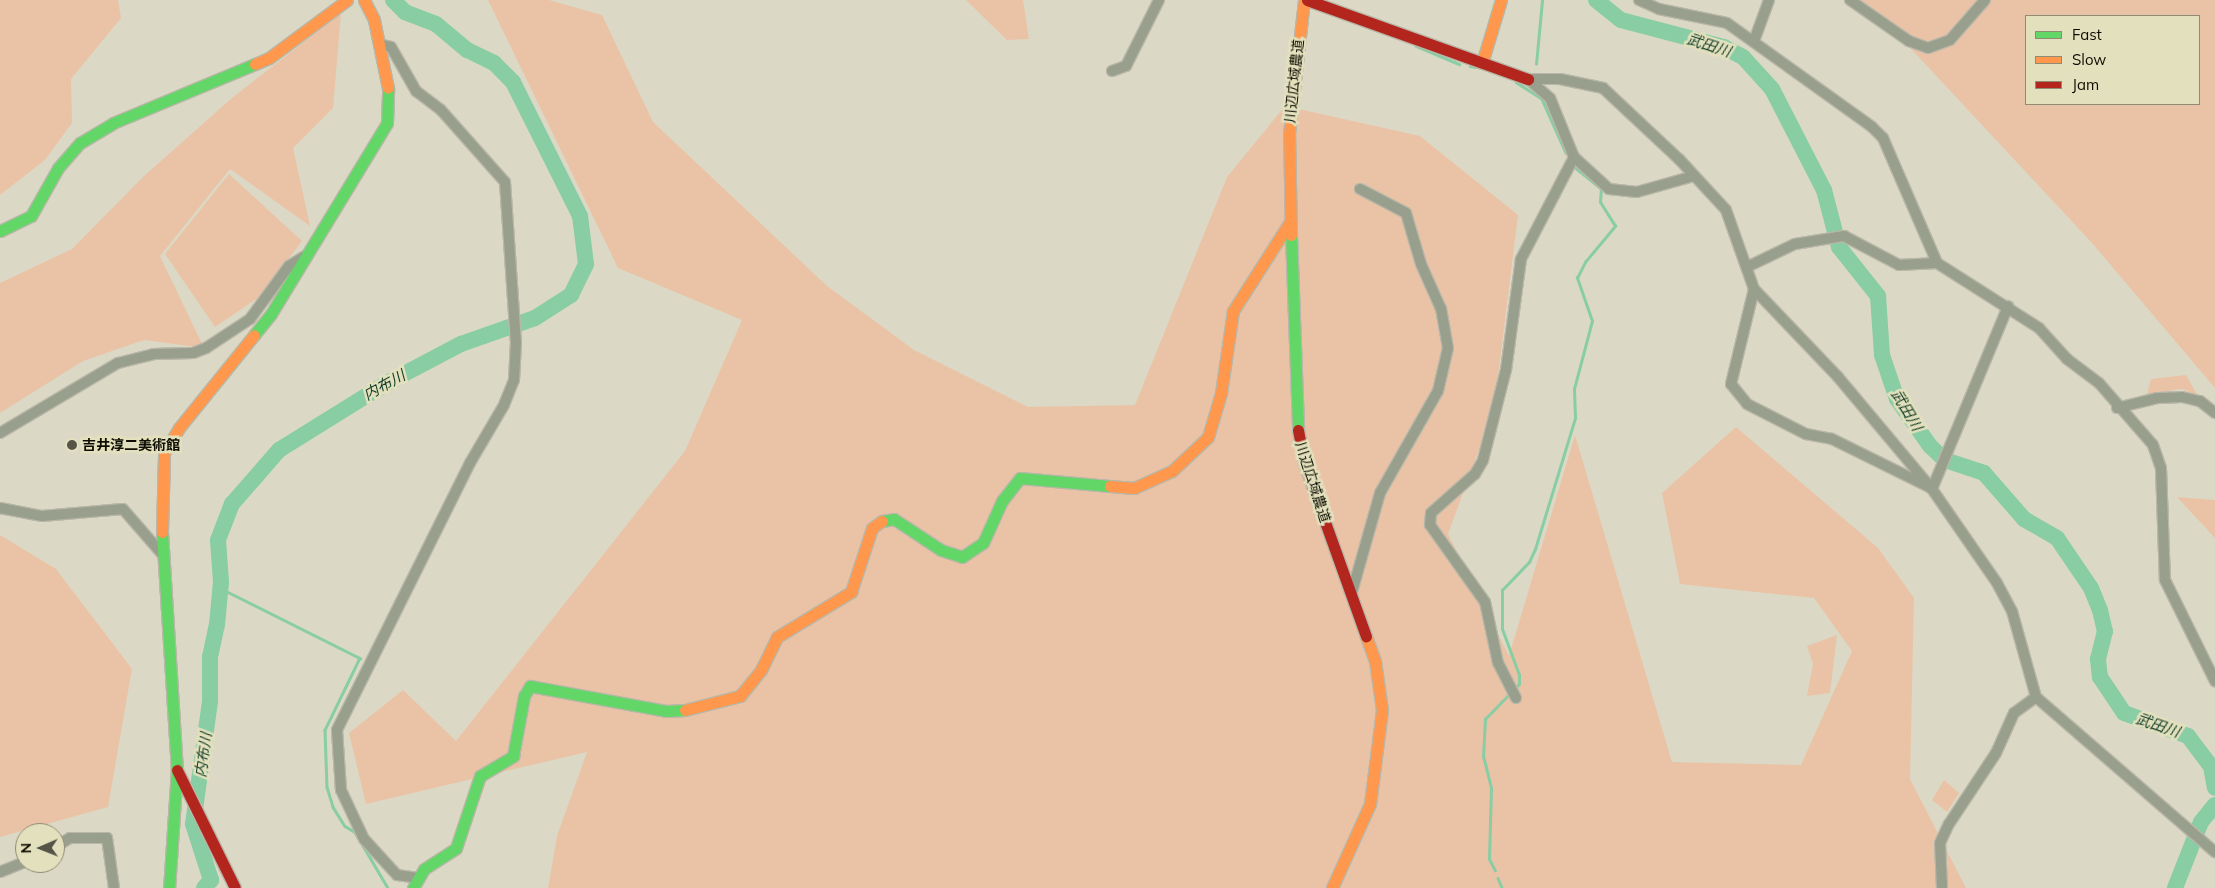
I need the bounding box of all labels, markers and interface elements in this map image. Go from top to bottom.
legend [2025,15,2200,105]
text: Fast [2072,25,2102,44]
water label: 武田川 [1685,29,1733,61]
street label: 川辺広域農道 [1281,38,1307,124]
text: Slow [2072,50,2106,69]
text: Jam [2072,75,2099,94]
water label: 内布川 [360,366,408,404]
water label: 武田川 [1888,386,1926,434]
place label: 吉井淳二美術館 [82,437,180,453]
marker: 吉井淳二美術館 [66,439,78,451]
street label: 川辺広域農道 [1292,439,1334,525]
water label: 武田川 [2134,709,2182,741]
water label: 内布川 [191,731,215,779]
north arrow [15,823,65,873]
text: N [17,843,35,854]

